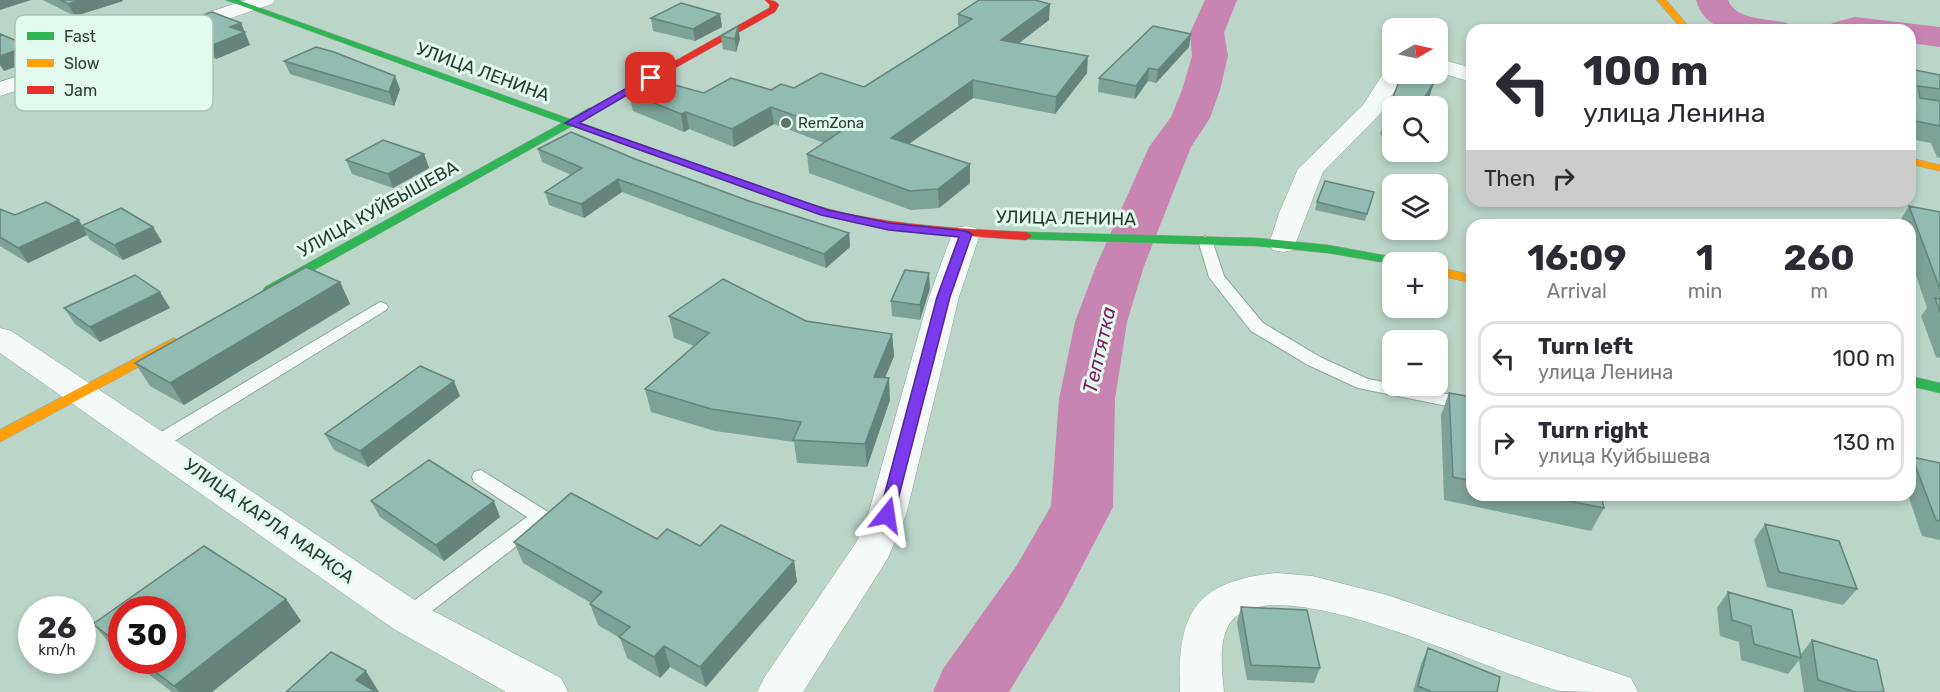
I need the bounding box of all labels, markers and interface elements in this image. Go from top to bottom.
legend [15,15,213,111]
north arrow [1382,18,1448,84]
map controls [1382,18,1448,396]
text: Fast [64,27,96,46]
street label: УЛИЦА ЛЕНИНА [413,38,553,106]
text: 100 m [1583,46,1708,96]
icon: left [1484,48,1562,126]
pin [625,52,676,103]
text: Slow [64,54,100,73]
icon: arrive [634,61,667,94]
text: Jam [64,81,97,100]
button: search [1382,96,1448,162]
text: улица Ленина [1583,97,1766,129]
place label: RemZona [798,114,864,132]
marker: RemZona [779,116,793,130]
street label: УЛИЦА КУЙБЫШЕВА [294,156,462,262]
icon: right [1547,162,1580,195]
text: Then [1484,165,1535,192]
button: layers [1382,174,1448,240]
street label: УЛИЦА ЛЕНИНА [996,206,1136,230]
text: 16:09 [1527,236,1627,279]
text: 1 [1696,236,1714,279]
text: 260 [1784,236,1855,279]
button: + [1382,252,1448,318]
text: Arrival [1547,279,1607,303]
text: min [1688,279,1722,303]
text: m [1810,279,1828,303]
water label: Тептятка [1077,304,1121,396]
button: − [1382,330,1448,396]
text: Turn left [1538,333,1633,360]
icon: left [1487,342,1520,375]
text: 100 m [1833,345,1895,372]
text: улица Ленина [1538,360,1673,384]
text: Turn right [1538,417,1648,444]
icon: right [1487,426,1520,459]
text: 130 m [1833,429,1895,456]
text: улица Куйбышева [1538,444,1710,468]
street label: УЛИЦА КАРЛА МАРКСА [180,454,358,588]
position arrow [855,483,919,547]
speed limit sign: 30 [108,596,186,674]
text: 26 [37,610,77,646]
text: km/h [38,641,76,659]

